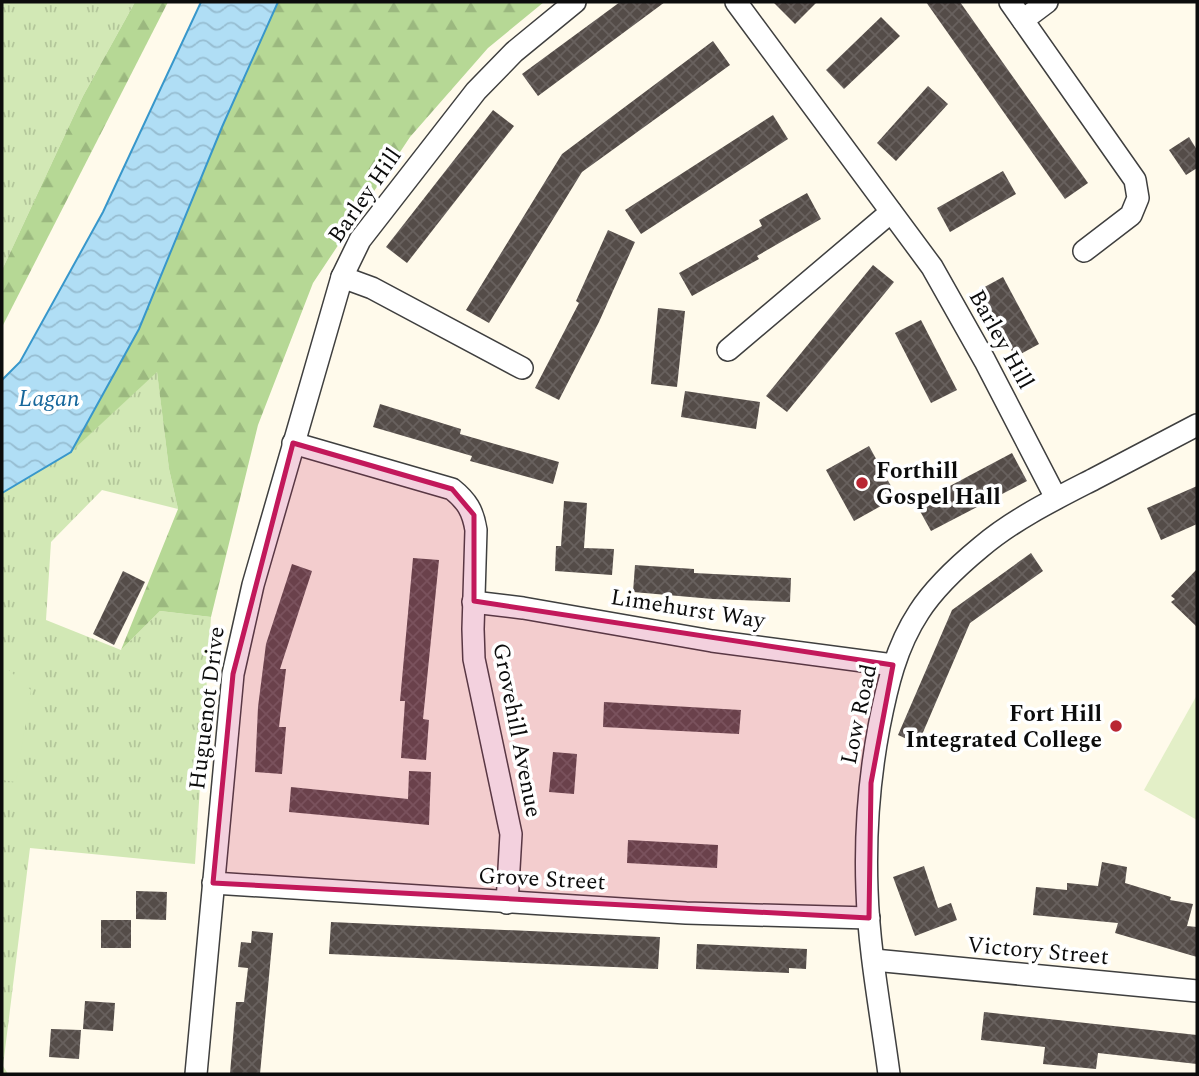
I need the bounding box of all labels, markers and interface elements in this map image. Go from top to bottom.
street label: Barley Hill [319,141,411,251]
street label: Barley Hill [959,283,1043,396]
water label: Lagan [18,381,80,417]
place label: Forthill Gospel Hall [876,454,1001,515]
marker: Forthill Gospel Hall [854,475,870,491]
street label: Limehurst Way [608,580,768,639]
street label: Huguenot Drive [180,625,235,792]
street label: Grovehill Avenue [482,640,551,821]
street label: Low Road [832,661,887,768]
place label: Fort Hill Integrated College [905,697,1102,758]
marker: Fort Hill Integrated College [1108,718,1124,734]
street label: Grove Street [477,859,607,900]
street label: Victory Street [966,928,1110,975]

